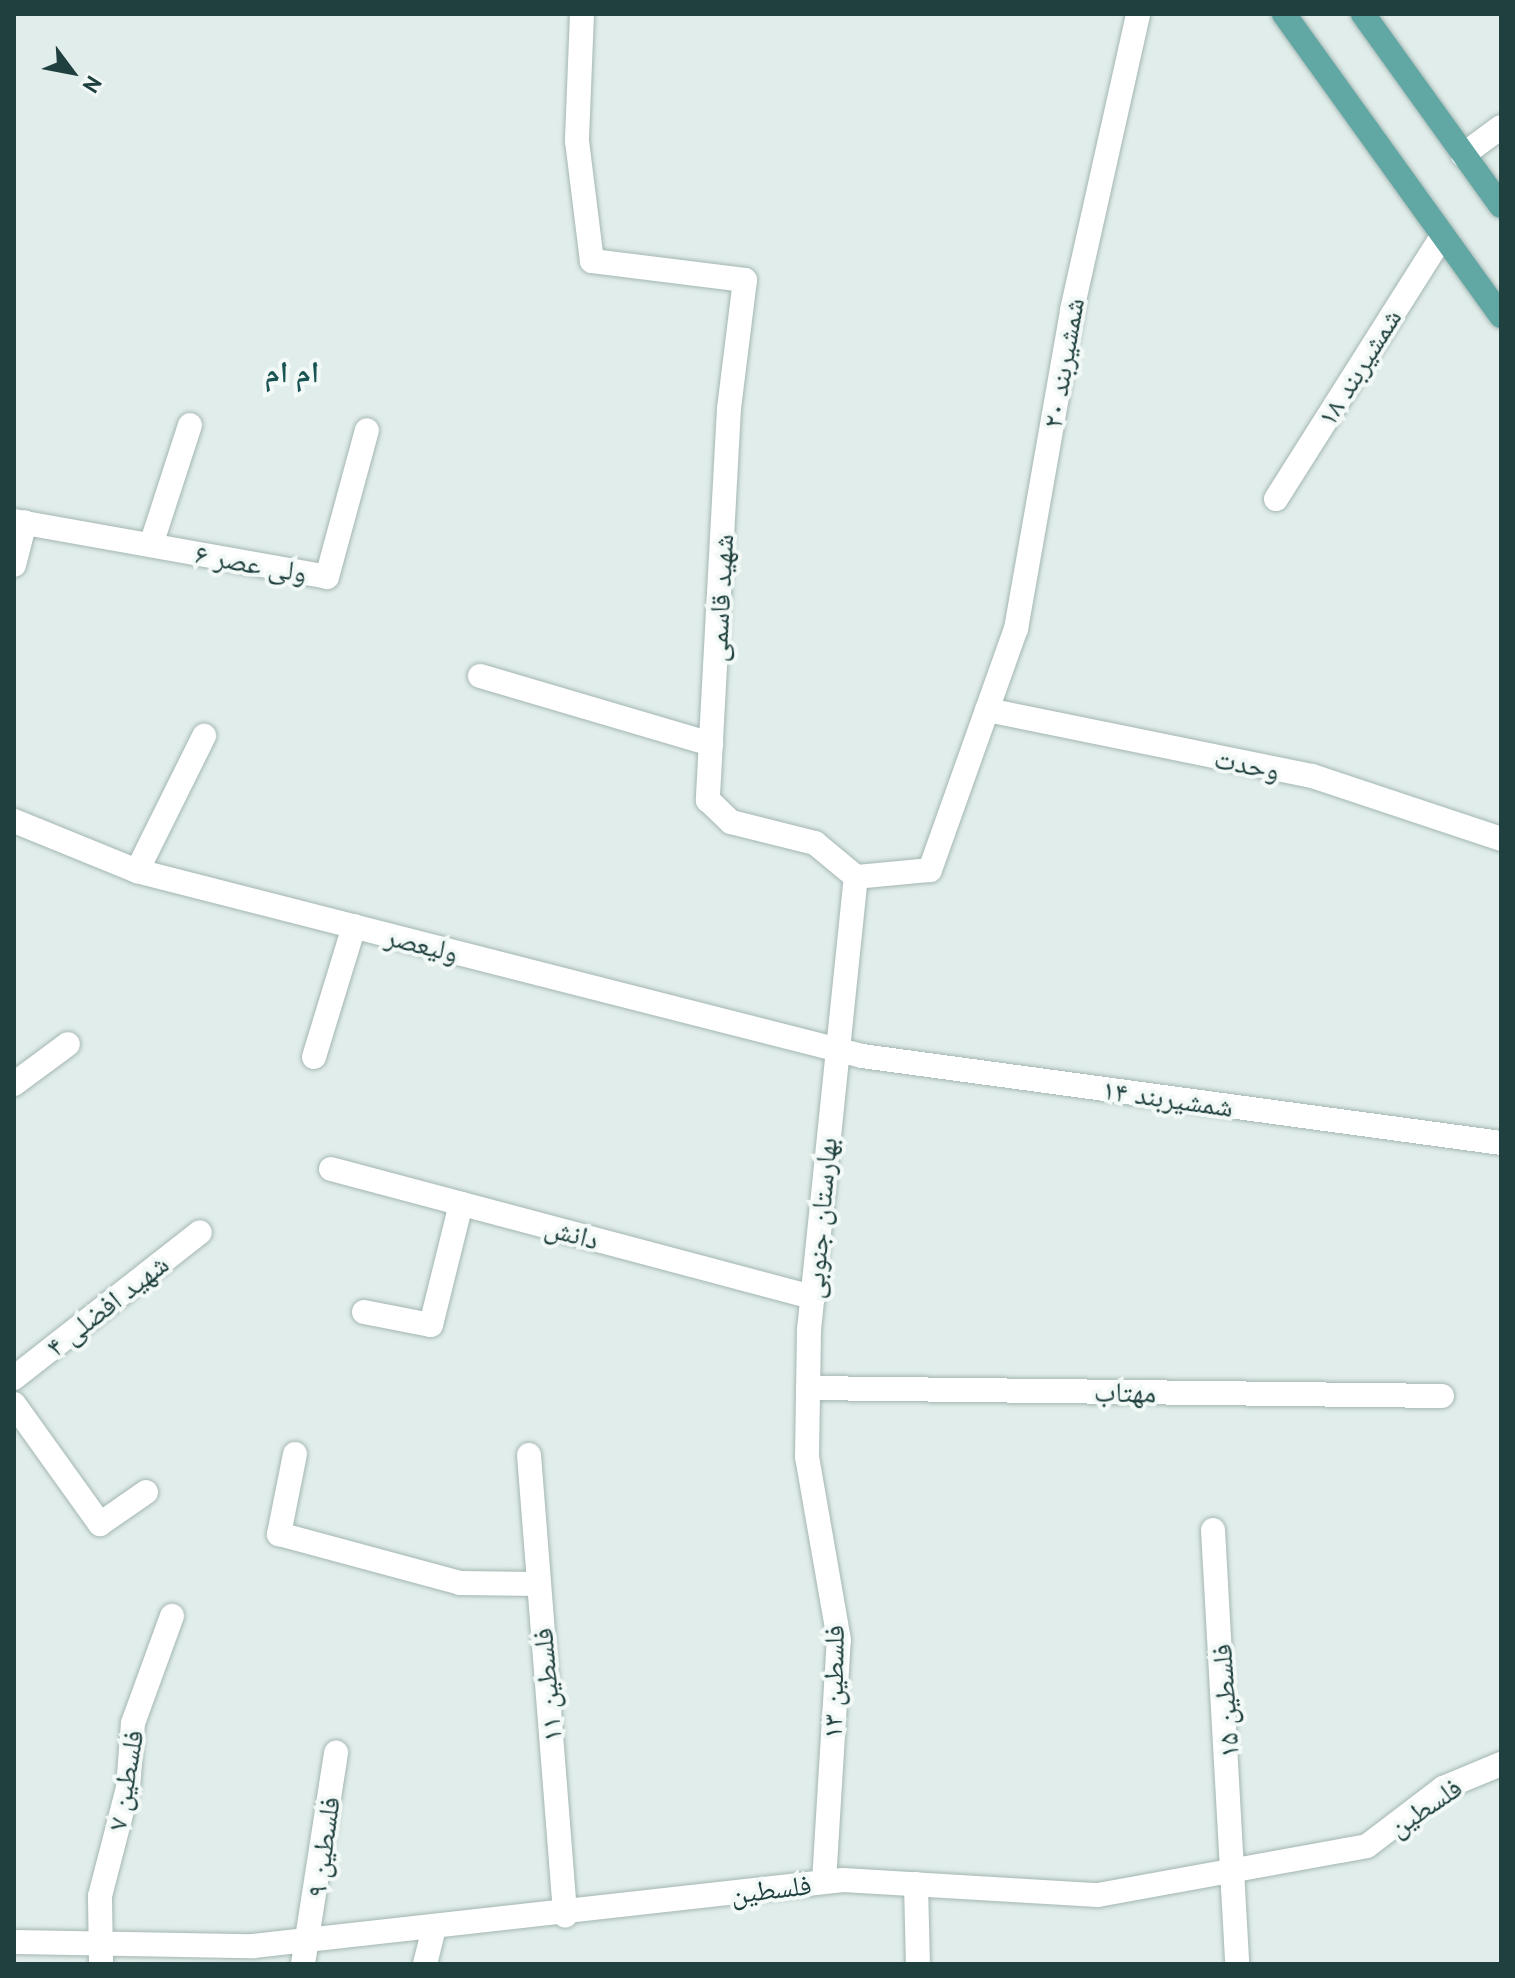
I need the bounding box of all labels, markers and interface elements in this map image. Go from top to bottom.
north arrow [32,32,112,112]
text: N [77,71,108,98]
street label: شمشیربند ۲۰ [1035,295,1091,431]
street label: شمشیربند ۱۸ [1310,302,1408,432]
district label: ام ام [265,353,319,389]
street label: شهید قاسمی [700,533,740,663]
street label: ولی عصر ۶ [192,537,310,589]
street label: وحدت [1211,741,1283,787]
street label: ولیعصر [382,919,462,969]
street label: شمشیربند ۱۴ [1100,1072,1236,1124]
street label: بهارستان جنوبی [796,1136,844,1300]
street label: دانش [541,1210,603,1256]
street label: شهید افضلی ۴ [39,1247,175,1363]
street label: مهتاب [1094,1375,1156,1409]
street label: فلسطین ۱۳ [815,1625,851,1739]
street label: فلسطین ۱۱ [525,1627,569,1743]
street label: فلسطین ۱۵ [1204,1643,1246,1759]
street label: فلسطین ۷ [100,1727,150,1833]
street label: فلسطین [1382,1770,1468,1844]
street label: فلسطین ۹ [299,1795,347,1899]
street label: فلسطین [729,1867,813,1911]

